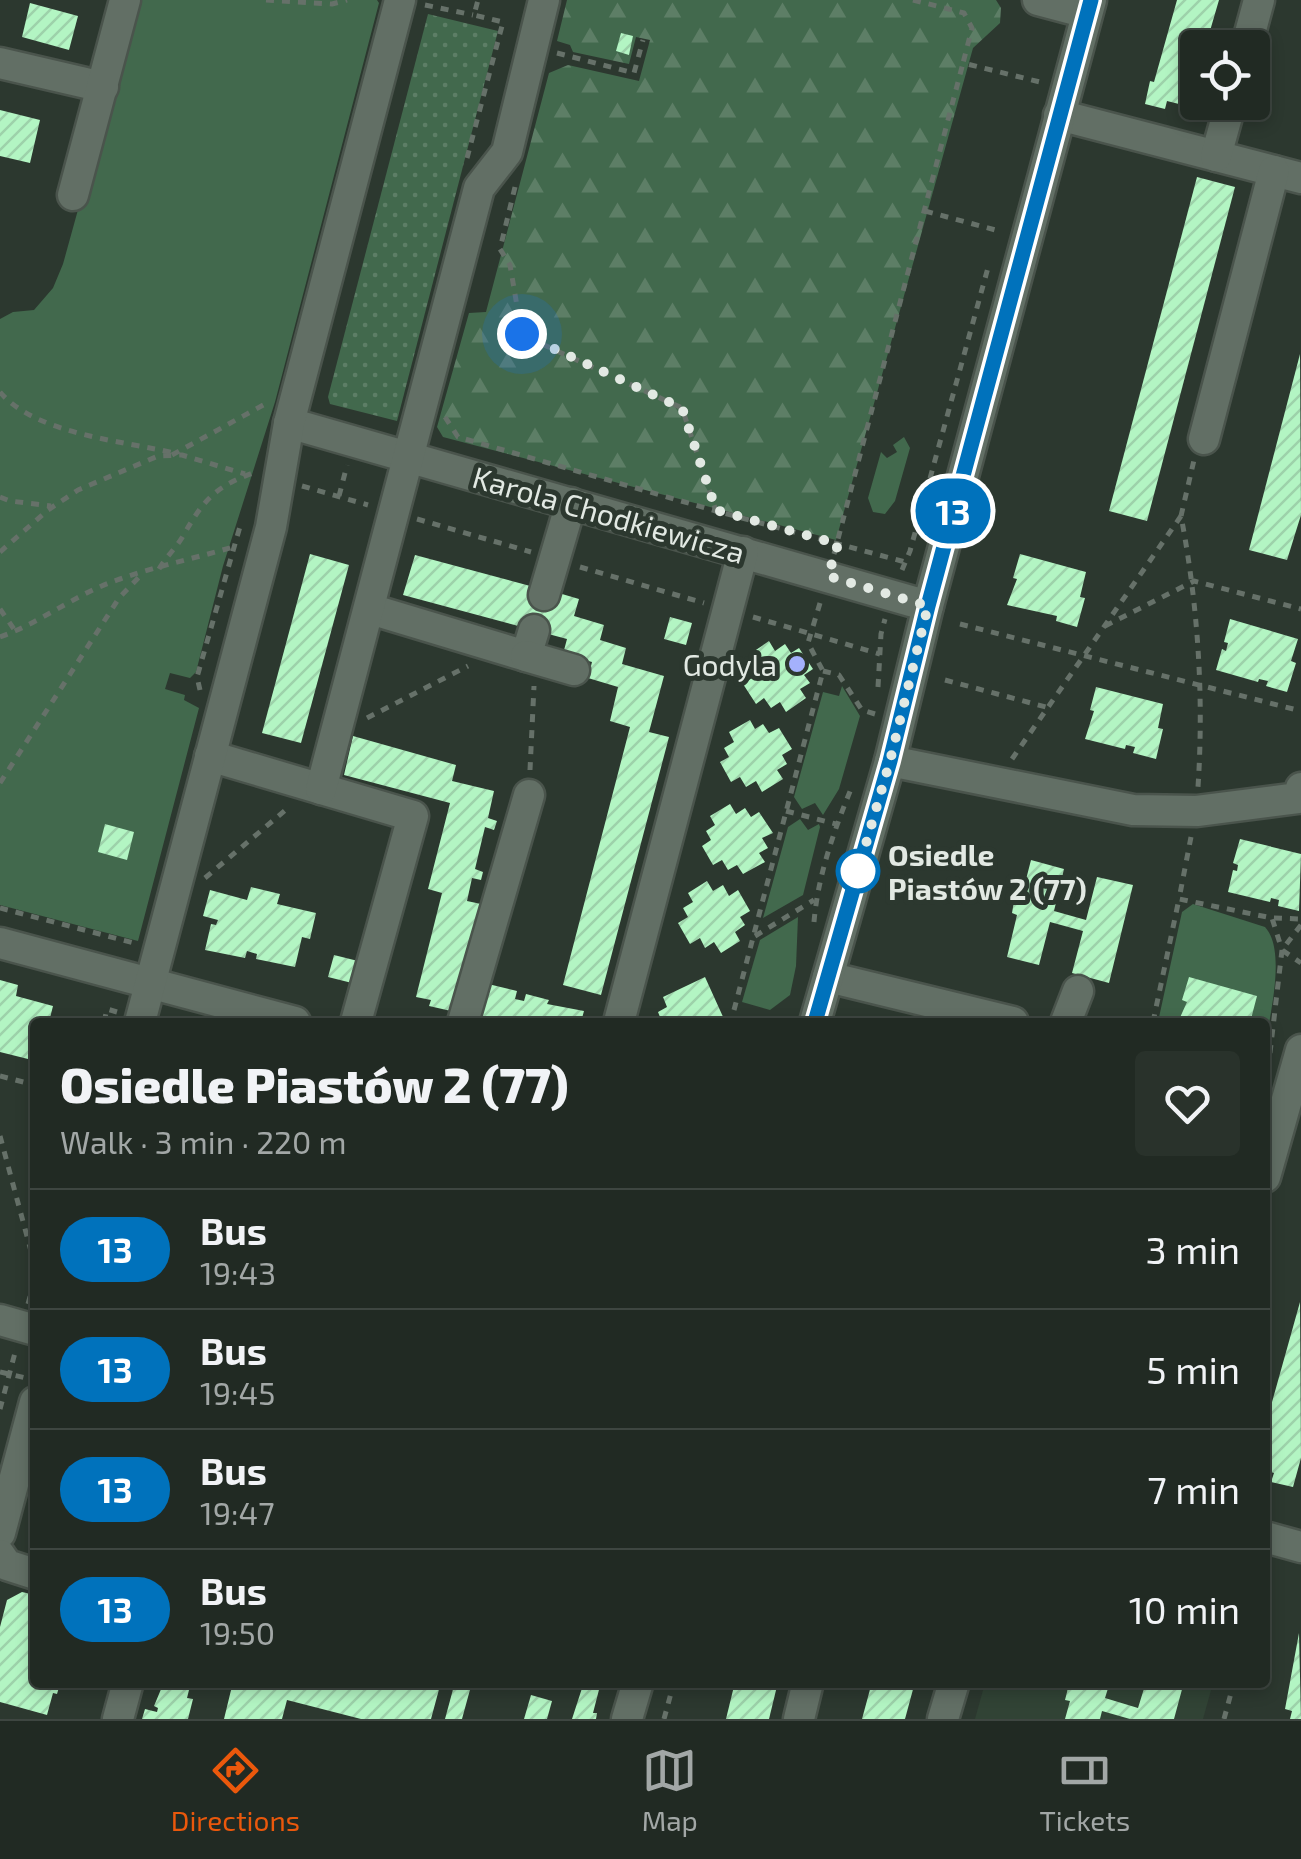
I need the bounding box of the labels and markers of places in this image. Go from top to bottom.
place label: Godyla [683,646,777,682]
marker: Godyla [786,653,808,675]
place label: Osiedle Piastów 2 (77) [888,836,1087,906]
marker: Osiedle Piastów 2 (77) [837,850,879,892]

